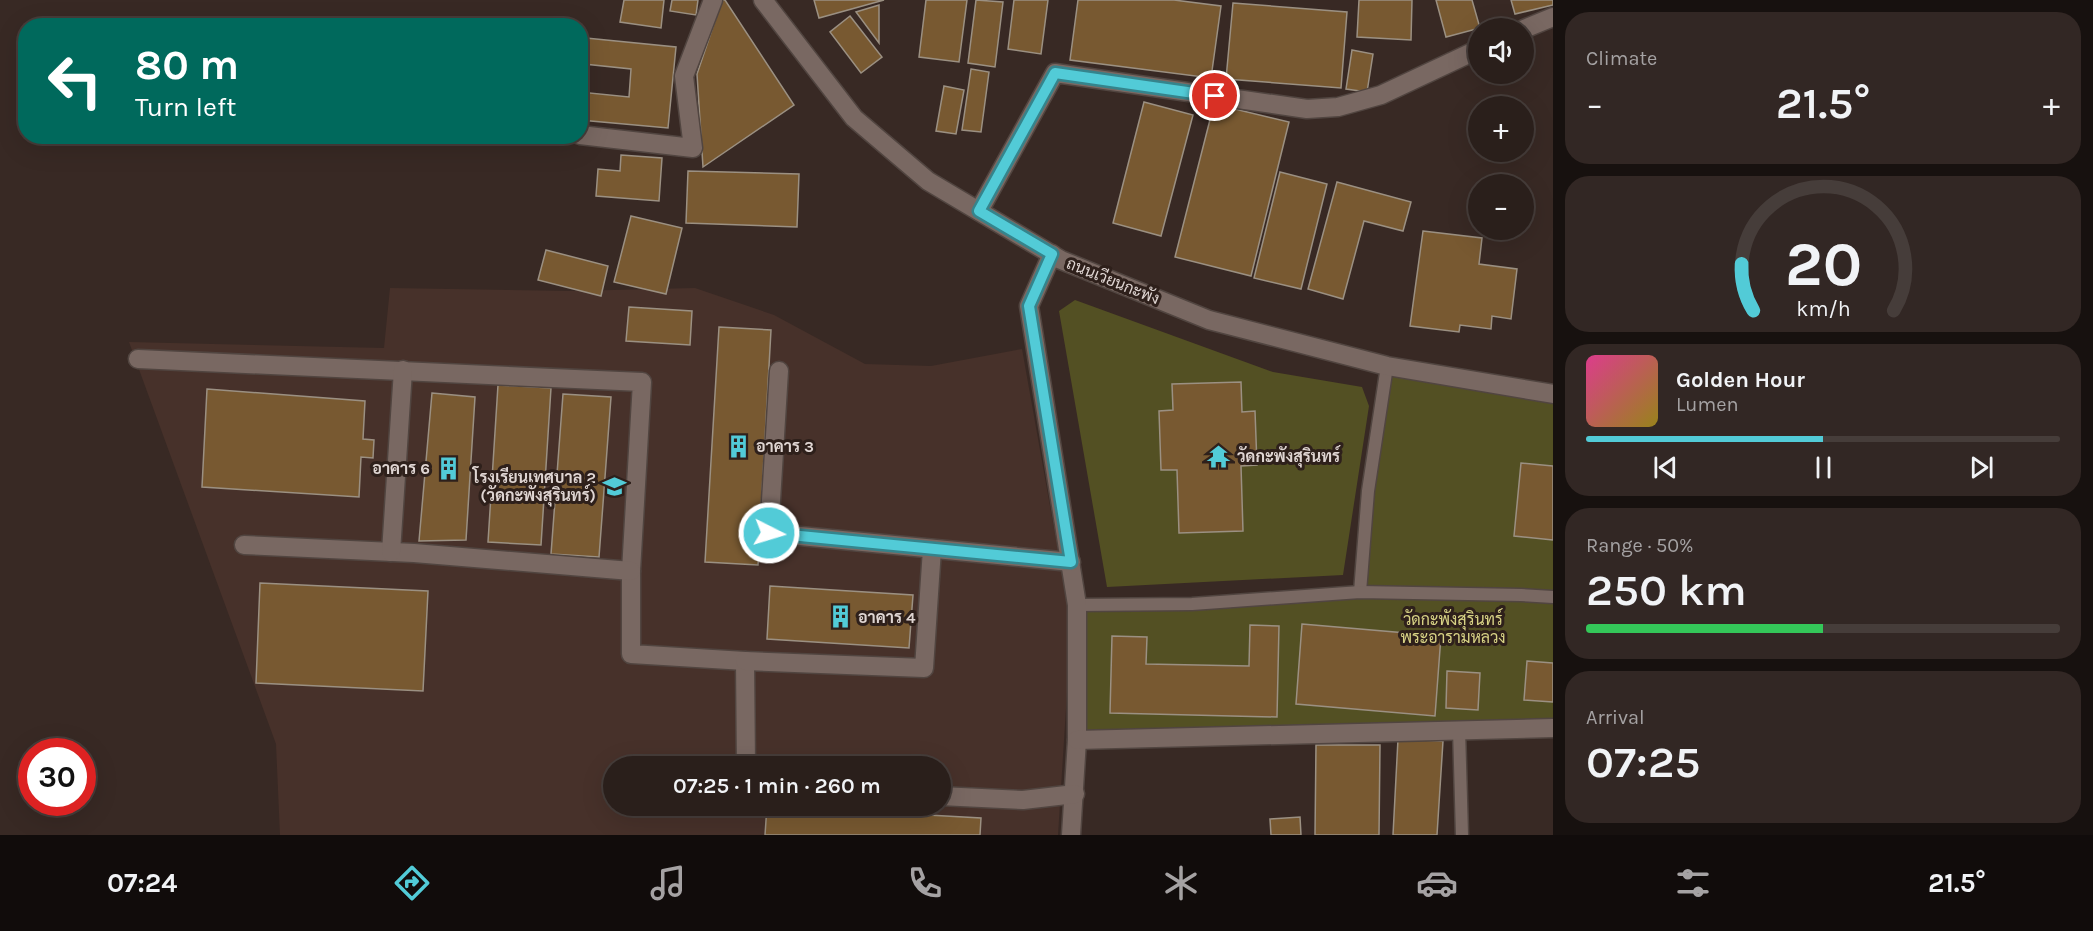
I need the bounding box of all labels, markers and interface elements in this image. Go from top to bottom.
map controls [1468,18,1534,240]
button: sound [1468,18,1534,84]
text: 80 m [135,40,239,90]
icon: left [36,42,114,120]
text: Climate [1586,47,1657,70]
pin [1189,70,1240,121]
text: 21.5° [1776,77,1870,129]
icon: arrive [1198,79,1231,112]
text: − [1586,85,1603,123]
text: + [2043,85,2060,123]
text: Turn left [135,91,236,123]
button: + [1468,96,1534,162]
button: − [1468,174,1534,240]
text: 20 [1784,228,1862,301]
street label: ถนนเวียนกะพัง [1064,252,1163,308]
text: km/h [1796,296,1850,321]
text: Golden Hour [1676,367,1805,393]
text: Lumen [1676,393,1739,416]
building icon: อาคาร 3 [725,433,751,459]
place label: อาคาร 3 [756,437,814,456]
temple icon: วัดกะพังสุรินทร์ [1206,443,1232,469]
place label: วัดกะพังสุรินทร์ [1237,445,1341,468]
icon: previous [1649,451,1682,484]
icon: pause [1807,451,1840,484]
icon: next [1965,451,1998,484]
building icon: อาคาร 6 [435,455,461,481]
place label: อาคาร 6 [372,459,430,478]
place label: โรงเรียนเทศบาล 2 (วัดกะพังสุรินทร์) [472,466,596,507]
school or university icon: โรงเรียนเทศบาล 2 (วัดกะพังสุรินทร์) [601,473,627,499]
position arrow [737,501,801,565]
text: Range · 50% [1586,534,1694,557]
text: 250 km [1586,564,1747,616]
building icon: อาคาร 4 [827,604,853,630]
park label: วัดกะพังสุรินทร์ พระอารามหลวง [1400,607,1506,647]
place label: อาคาร 4 [858,608,916,627]
text: Arrival [1586,706,1645,729]
text: 07:25 [1586,736,1701,788]
speed limit sign: 30 [18,738,96,816]
text: 07:25 · 1 min · 260 m [673,773,881,799]
icon: directions [391,862,433,904]
icon: music [647,862,689,904]
icon: phone [904,862,946,904]
icon: climate [1160,862,1202,904]
icon: car [1416,862,1458,904]
icon: filters [1672,862,1714,904]
text: 07:24 [107,867,177,899]
text: 21.5° [1928,867,1986,899]

